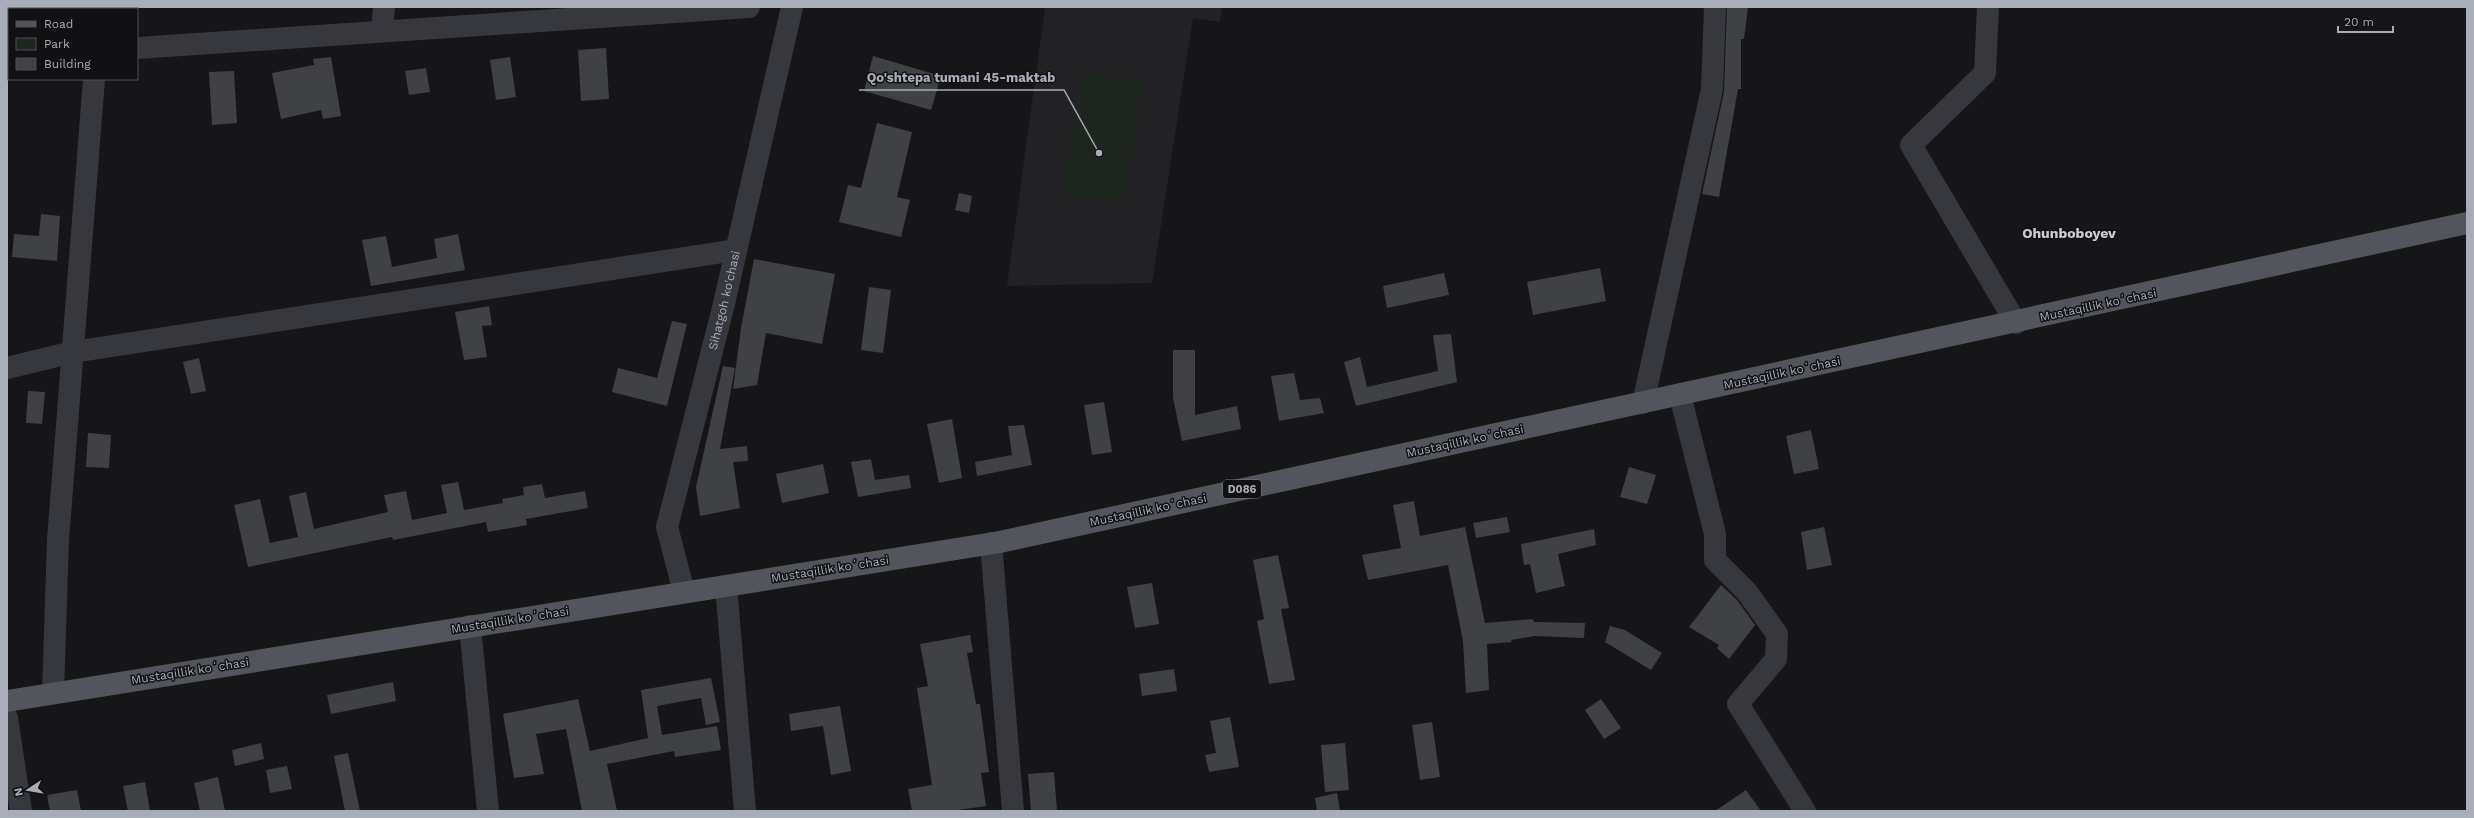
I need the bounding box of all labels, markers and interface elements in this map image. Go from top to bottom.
legend [8,8,138,80]
scale bar [2338,8,2393,34]
text: 20 m [2344,15,2374,29]
text: Road [44,17,73,31]
text: Park [44,37,70,51]
text: Building [44,57,91,71]
callout: Qo'shtepa tumani 45-maktab [859,65,1064,90]
text: Qo'shtepa tumani 45-maktab [867,70,1055,85]
district label: Ohunboboyev [2022,225,2116,241]
street label: Sihatgoh ko'chasi [706,249,743,351]
street label: Mustaqillik koʻchasi [2038,286,2158,324]
street label: Mustaqillik koʻchasi [1722,354,1842,392]
street label: Mustaqillik koʻchasi [1405,422,1525,460]
road number: D086 [1223,480,1261,498]
street label: Mustaqillik koʻchasi [1088,491,1208,529]
street label: Mustaqillik koʻchasi [770,553,890,585]
street label: Mustaqillik koʻchasi [450,604,570,636]
street label: Mustaqillik koʻchasi [130,655,250,687]
north arrow [8,770,48,810]
text: N [12,787,26,797]

